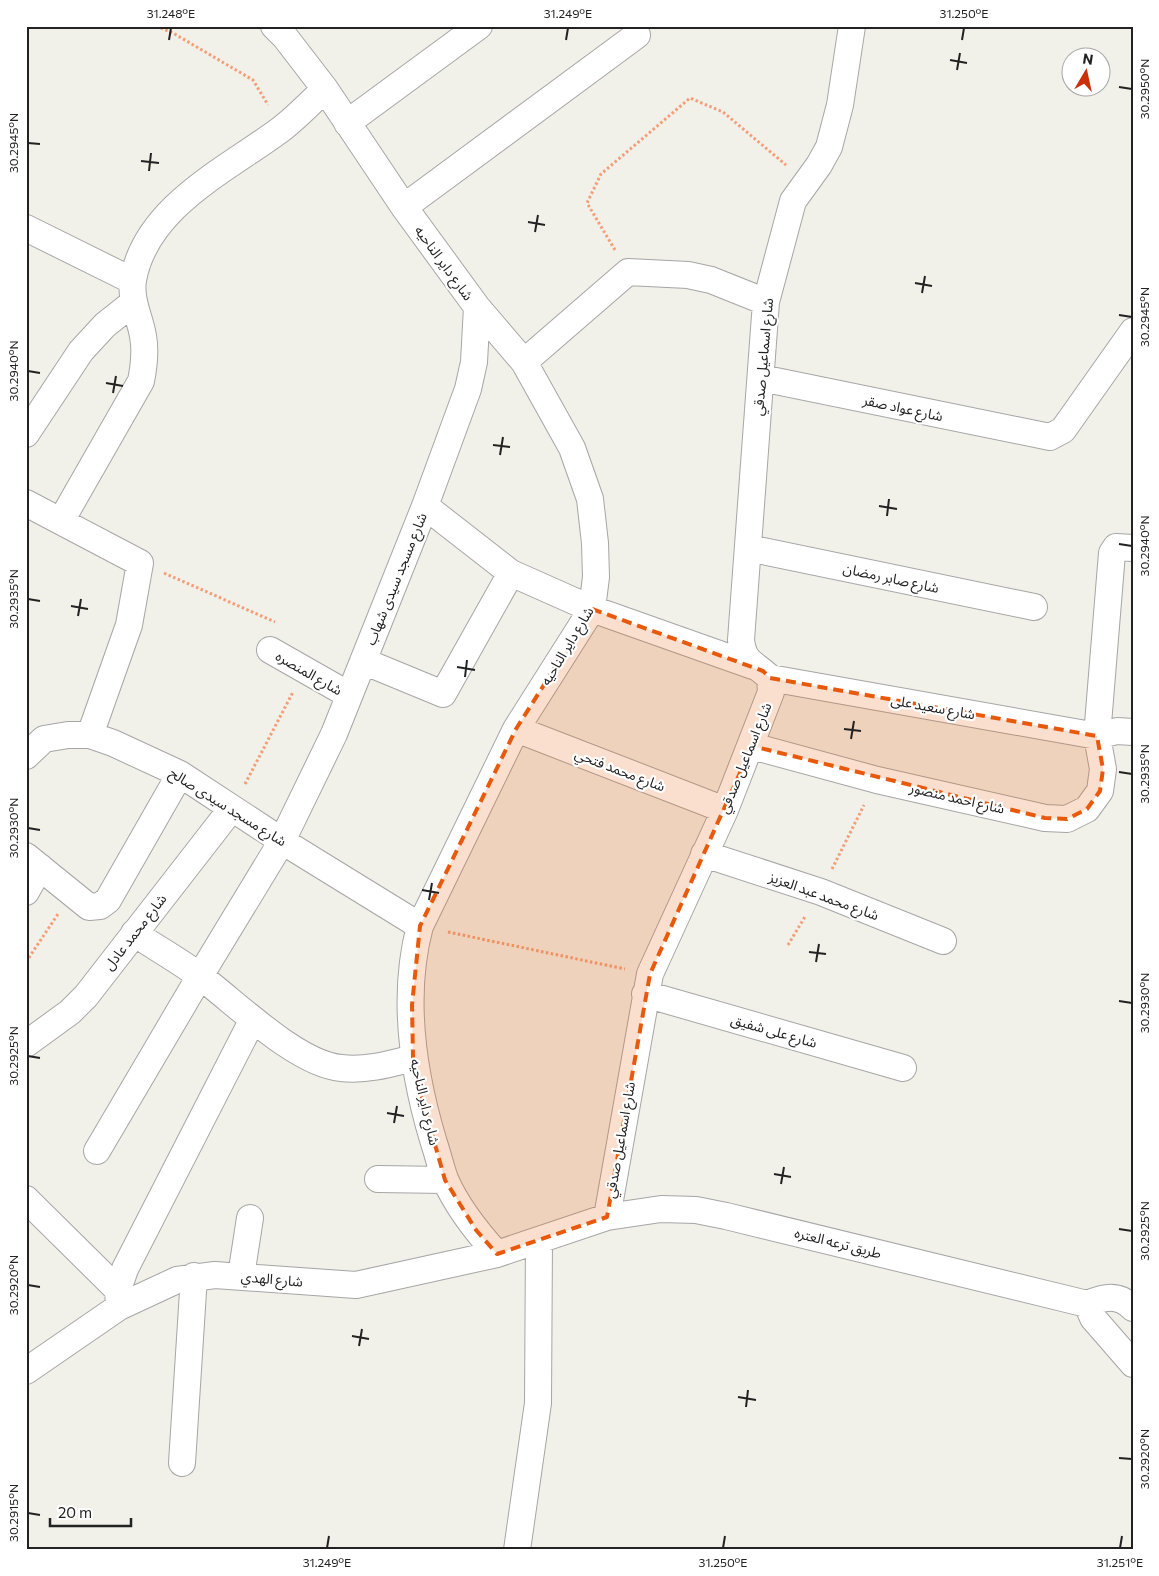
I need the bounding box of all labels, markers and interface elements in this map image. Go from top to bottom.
text: 31.248°E [147,6,195,20]
text: 31.249°E [544,6,592,20]
text: 31.250°E [940,6,988,20]
north arrow [1062,48,1112,98]
text: N [1082,49,1095,68]
text: 30.2950°N [1137,59,1151,119]
text: 30.2945°N [6,113,20,173]
street label: شارع داير الناحيه [409,222,477,305]
text: 30.2945°N [1137,287,1151,347]
street label: شارع اسماعيل صدقي [749,297,779,417]
text: 30.2940°N [6,341,20,401]
street label: شارع عواد صقر [860,391,945,427]
street label: شارع مسجد سيدى شهاب [361,510,433,649]
text: 30.2940°N [1137,516,1151,576]
street label: شارع صابر رمضان [841,559,941,599]
text: 30.2935°N [6,569,20,629]
street label: شارع داير الناحيه [536,603,599,690]
street label: شارع المنصره [272,647,345,701]
street label: شارع سعيد على [889,691,977,725]
street label: شارع اسماعيل صدقي [715,700,778,817]
text: 30.2935°N [1137,744,1151,804]
street label: شارع محمد فتحي [572,745,668,798]
street label: شارع مسجد سيدى صالح [165,764,290,852]
street label: شارع احمد منصور [906,778,1006,820]
text: 30.2930°N [6,798,20,858]
street label: شارع محمد عبد العزيز [765,867,881,926]
street label: شارع محمد عادل [100,890,172,975]
text: 30.2930°N [1137,973,1151,1033]
street label: شارع على شفيق [728,1010,819,1054]
text: 30.2925°N [6,1026,20,1086]
street label: شارع داير الناحيه [404,1057,444,1148]
street label: شارع اسماعيل صدقي [601,1080,641,1200]
text: 30.2925°N [1137,1201,1151,1261]
street label: طريق ترعه العتره [792,1224,883,1263]
text: 30.2920°N [6,1255,20,1315]
street label: شارع الهدي [240,1267,304,1293]
text: 30.2920°N [1137,1429,1151,1489]
text: 30.2915°N [6,1484,20,1542]
scale bar [50,1496,131,1528]
text: 20 m [58,1503,92,1521]
text: 31.249°E [303,1555,351,1569]
text: 31.250°E [699,1555,747,1569]
text: 31.251°E [1097,1555,1143,1569]

